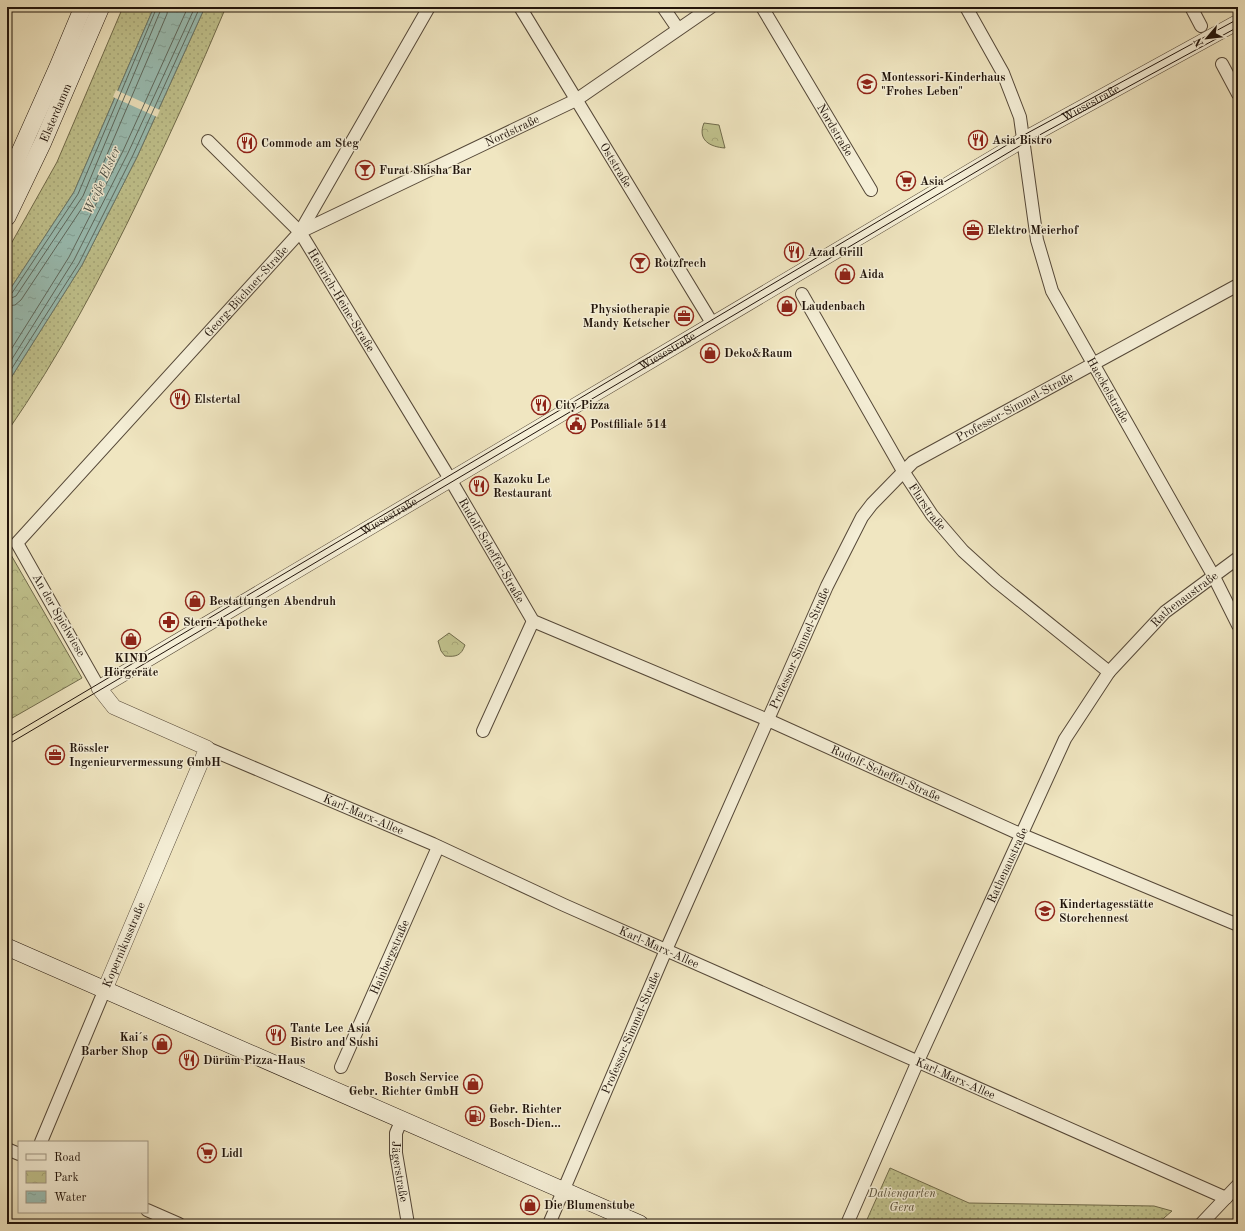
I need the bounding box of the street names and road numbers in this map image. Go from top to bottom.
street label: Elsterdamm [39,82,75,144]
street label: Wiesestraße [1060,83,1122,124]
street label: Nordstraße [814,102,855,159]
street label: Nordstraße [483,113,542,150]
street label: Oststraße [597,141,634,190]
street label: Georg-Büchner-Straße [203,244,291,340]
street label: Heinrich-Heine-Straße [305,247,377,355]
street label: Wiesestraße [637,330,699,373]
street label: Haeckelstraße [1084,356,1131,426]
street label: Professor-Simmel-Straße [954,371,1076,444]
street label: Flurstraße [906,481,948,534]
street label: Wiesestraße [358,496,420,539]
street label: Rudolf-Scheffel-Straße [456,496,526,606]
street label: Rathenaustraße [1149,570,1221,630]
street label: An der Spielwiese [30,572,87,659]
street label: Professor-Simmel-Straße [768,585,833,711]
street label: Rudolf-Scheffel-Straße [828,744,942,804]
street label: Karl-Marx-Allee [321,793,405,838]
street label: Rathenaustraße [986,826,1031,905]
street label: Kopernikusstraße [101,900,148,990]
street label: Hainbergstraße [369,918,412,997]
street label: Karl-Marx-Allee [617,925,701,971]
street label: Professor-Simmel-Straße [600,970,663,1096]
street label: Karl-Marx-Allee [913,1056,997,1102]
street label: Jägerstraße [389,1141,409,1203]

